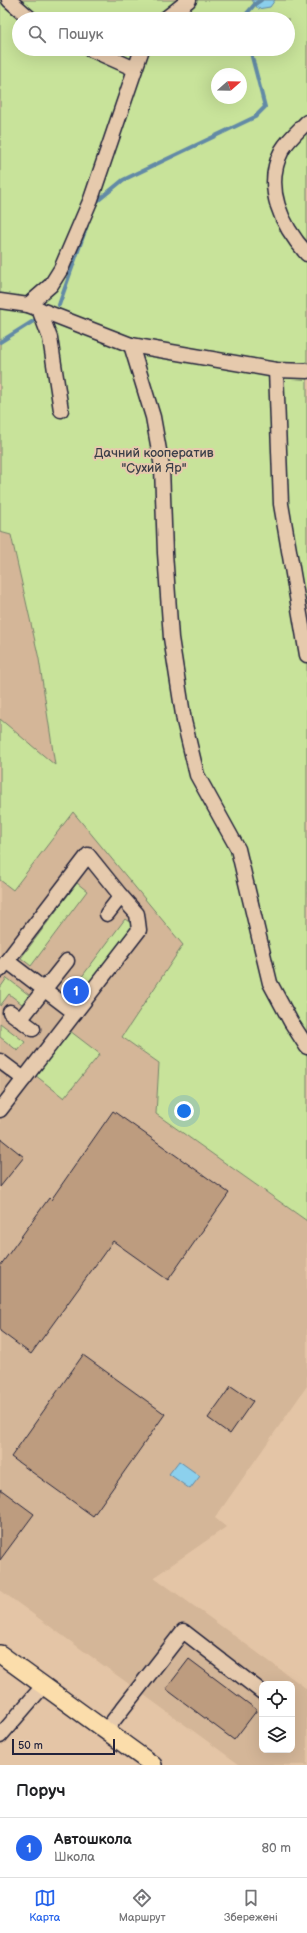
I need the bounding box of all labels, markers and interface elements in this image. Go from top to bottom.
search box [12,12,295,56]
icon: search [26,23,48,45]
text: Пошук [58,25,104,44]
north arrow [211,68,247,104]
park label: Дачний кооператив "Сухий Яр" [94,445,214,476]
pin: 1 [63,976,89,1006]
your location [174,1101,194,1121]
map controls [259,1681,295,1753]
button: locate [259,1681,295,1717]
button: layers [259,1717,295,1753]
scale bar [12,1737,115,1756]
text: 50 m [18,1739,43,1752]
text: Поруч [16,1781,66,1801]
text: Автошкола [54,1830,132,1849]
text: 1 [26,1840,32,1856]
text: 80 m [262,1840,291,1856]
text: Школа [54,1849,95,1865]
tab: Карта [29,1887,60,1924]
tab: Маршрут [119,1887,166,1924]
tab: Збережені [224,1887,278,1924]

